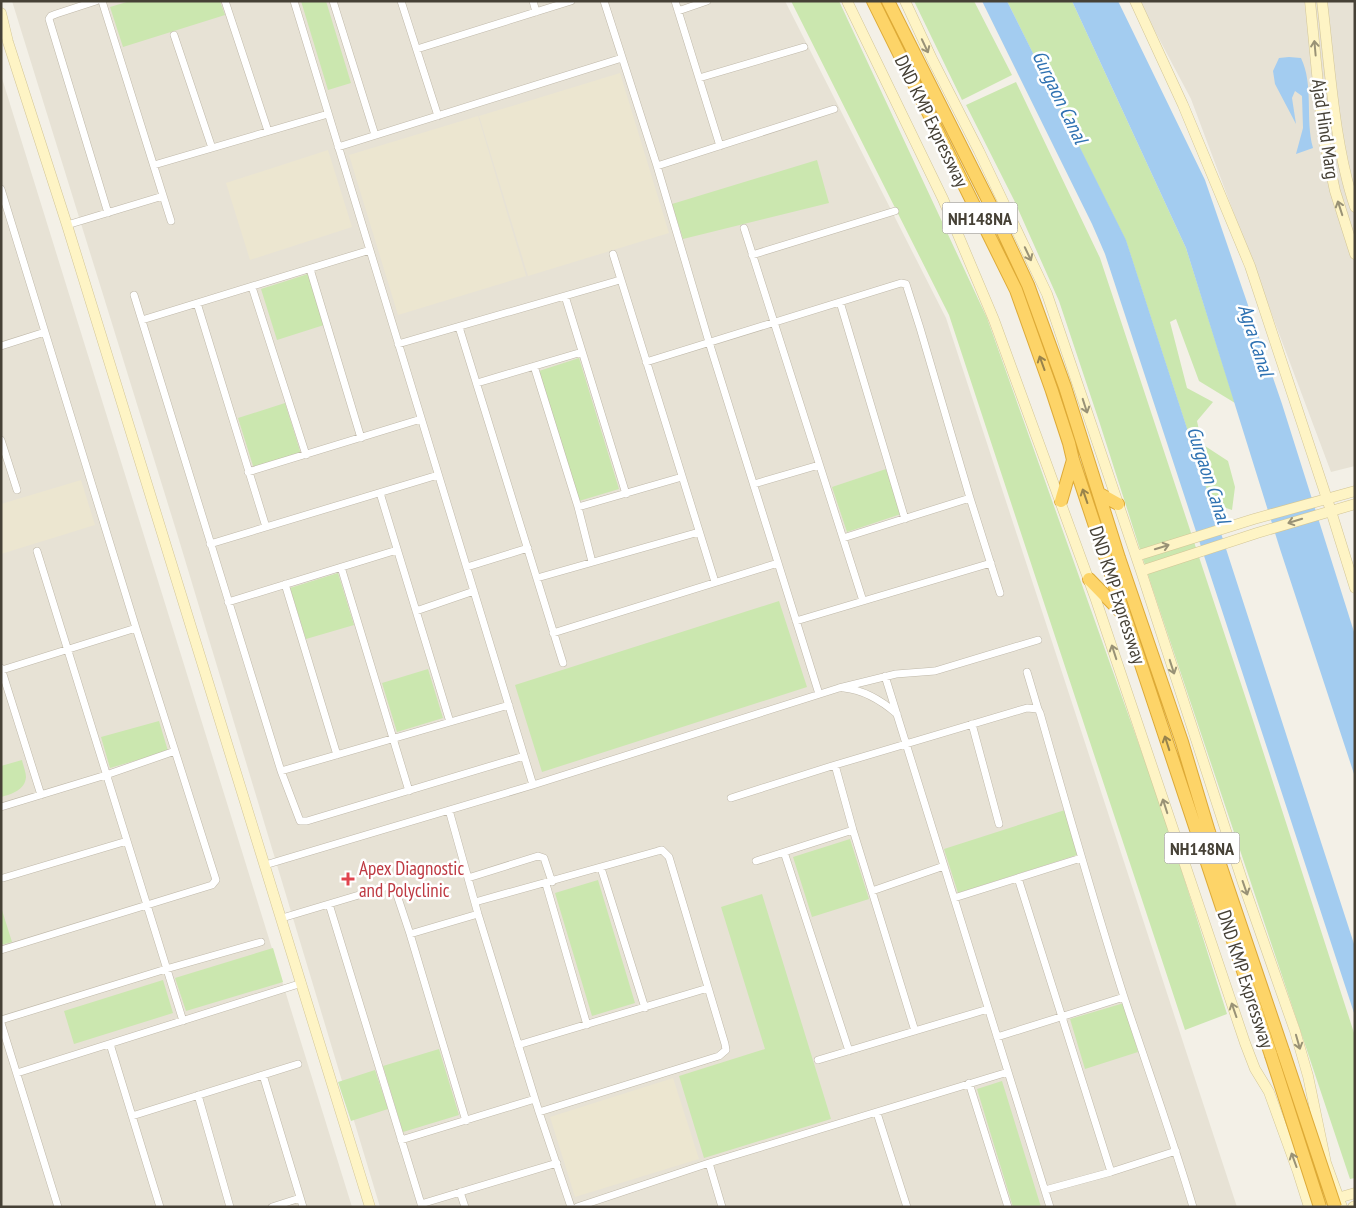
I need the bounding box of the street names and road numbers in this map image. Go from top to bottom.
street label: DND KMP Expressway [890,51,975,192]
street label: Ajad Hind Marg [1307,77,1345,181]
road number: NH148NA [942,202,1018,234]
street label: DND KMP Expressway [1084,523,1152,668]
road number: NH148NA [1164,832,1240,864]
street label: DND KMP Expressway [1212,907,1280,1052]

